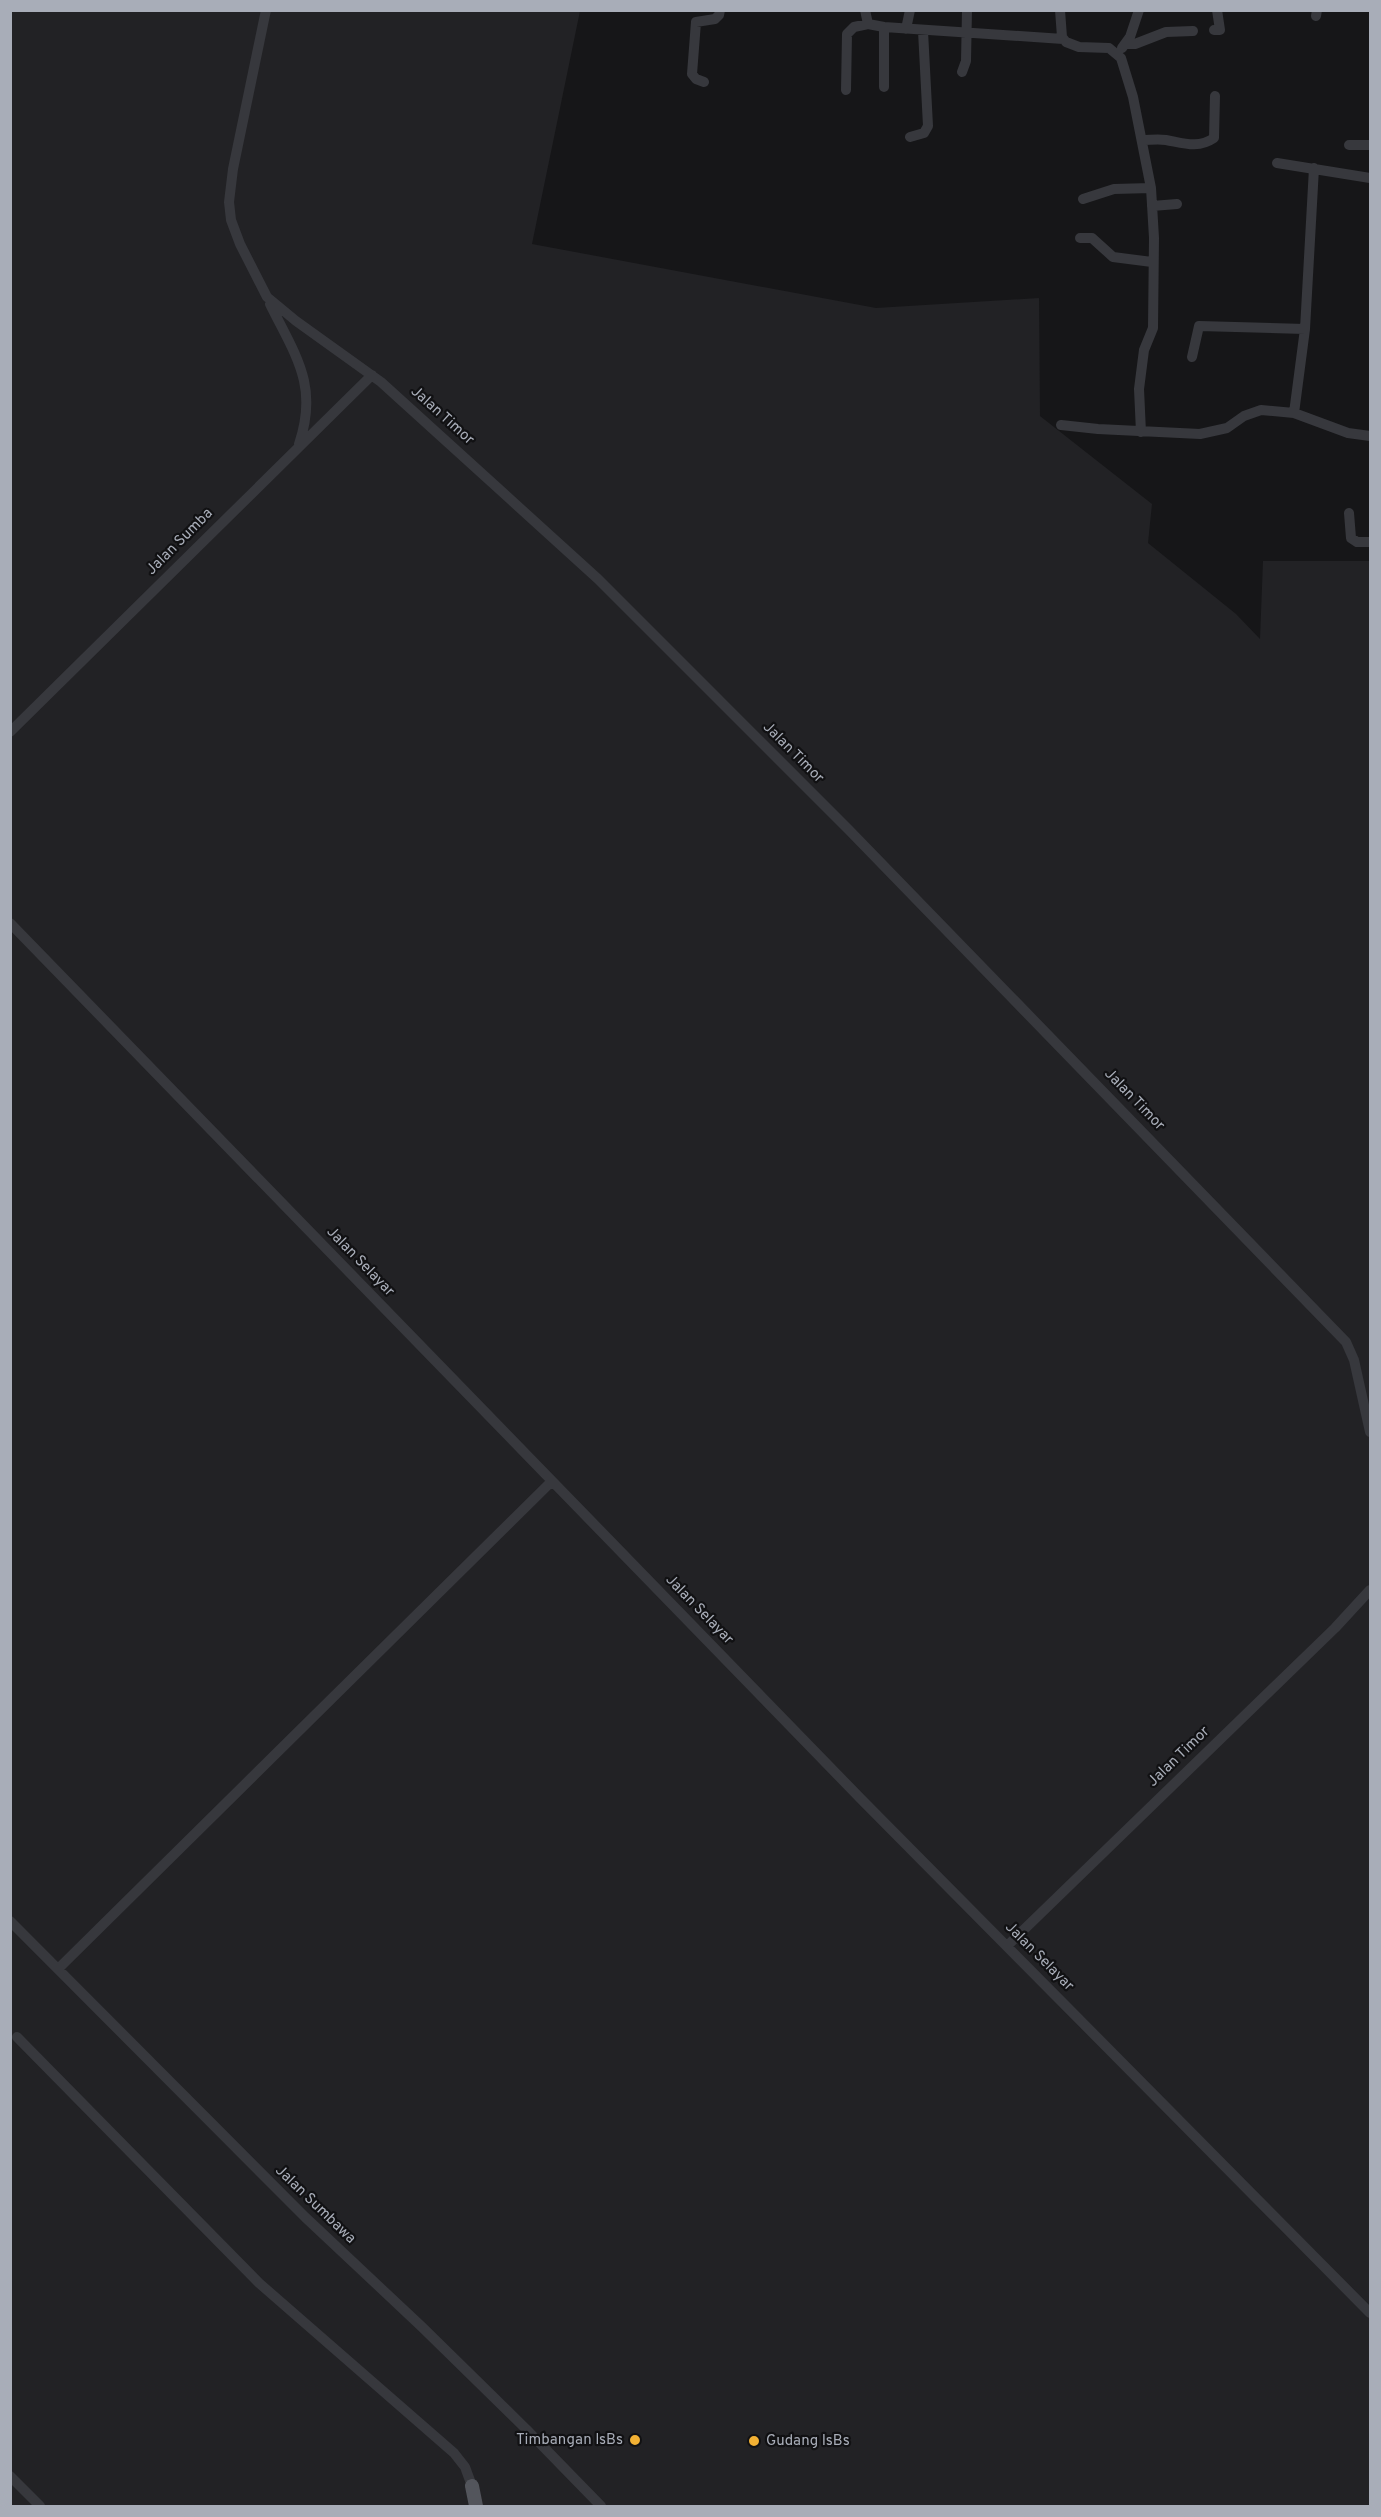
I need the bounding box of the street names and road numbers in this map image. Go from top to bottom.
street label: Jalan Timor [406,382,478,450]
street label: Jalan Sumba [143,505,217,579]
street label: Jalan Timor [758,718,828,788]
street label: Jalan Timor [1100,1065,1168,1135]
street label: Jalan Selayar [322,1223,398,1301]
street label: Jalan Selayar [661,1571,737,1649]
street label: Jalan Timor [1144,1723,1214,1791]
street label: Jalan Selayar [1000,1918,1078,1996]
street label: Jalan Sumbawa [271,2162,359,2248]

